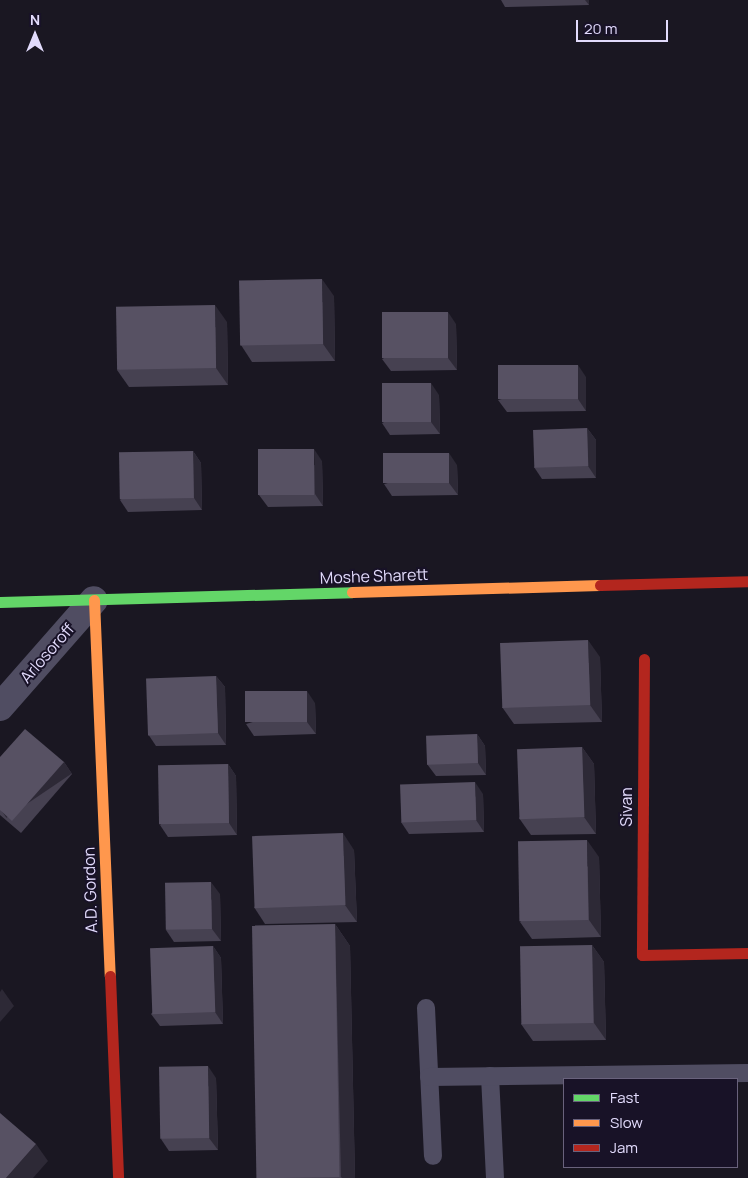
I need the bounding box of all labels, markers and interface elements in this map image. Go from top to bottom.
north arrow [10,10,60,60]
text: N [30,10,40,29]
scale bar [578,10,670,42]
text: 20 m [584,18,617,39]
street label: Moshe Sharett [320,565,428,587]
street label: Arlosoroff [16,619,78,687]
street label: Sivan [616,787,636,827]
street label: A.D. Gordon [79,847,101,933]
legend [563,1078,738,1168]
text: Fast [610,1087,639,1108]
text: Slow [610,1112,643,1133]
text: Jam [610,1137,638,1158]

